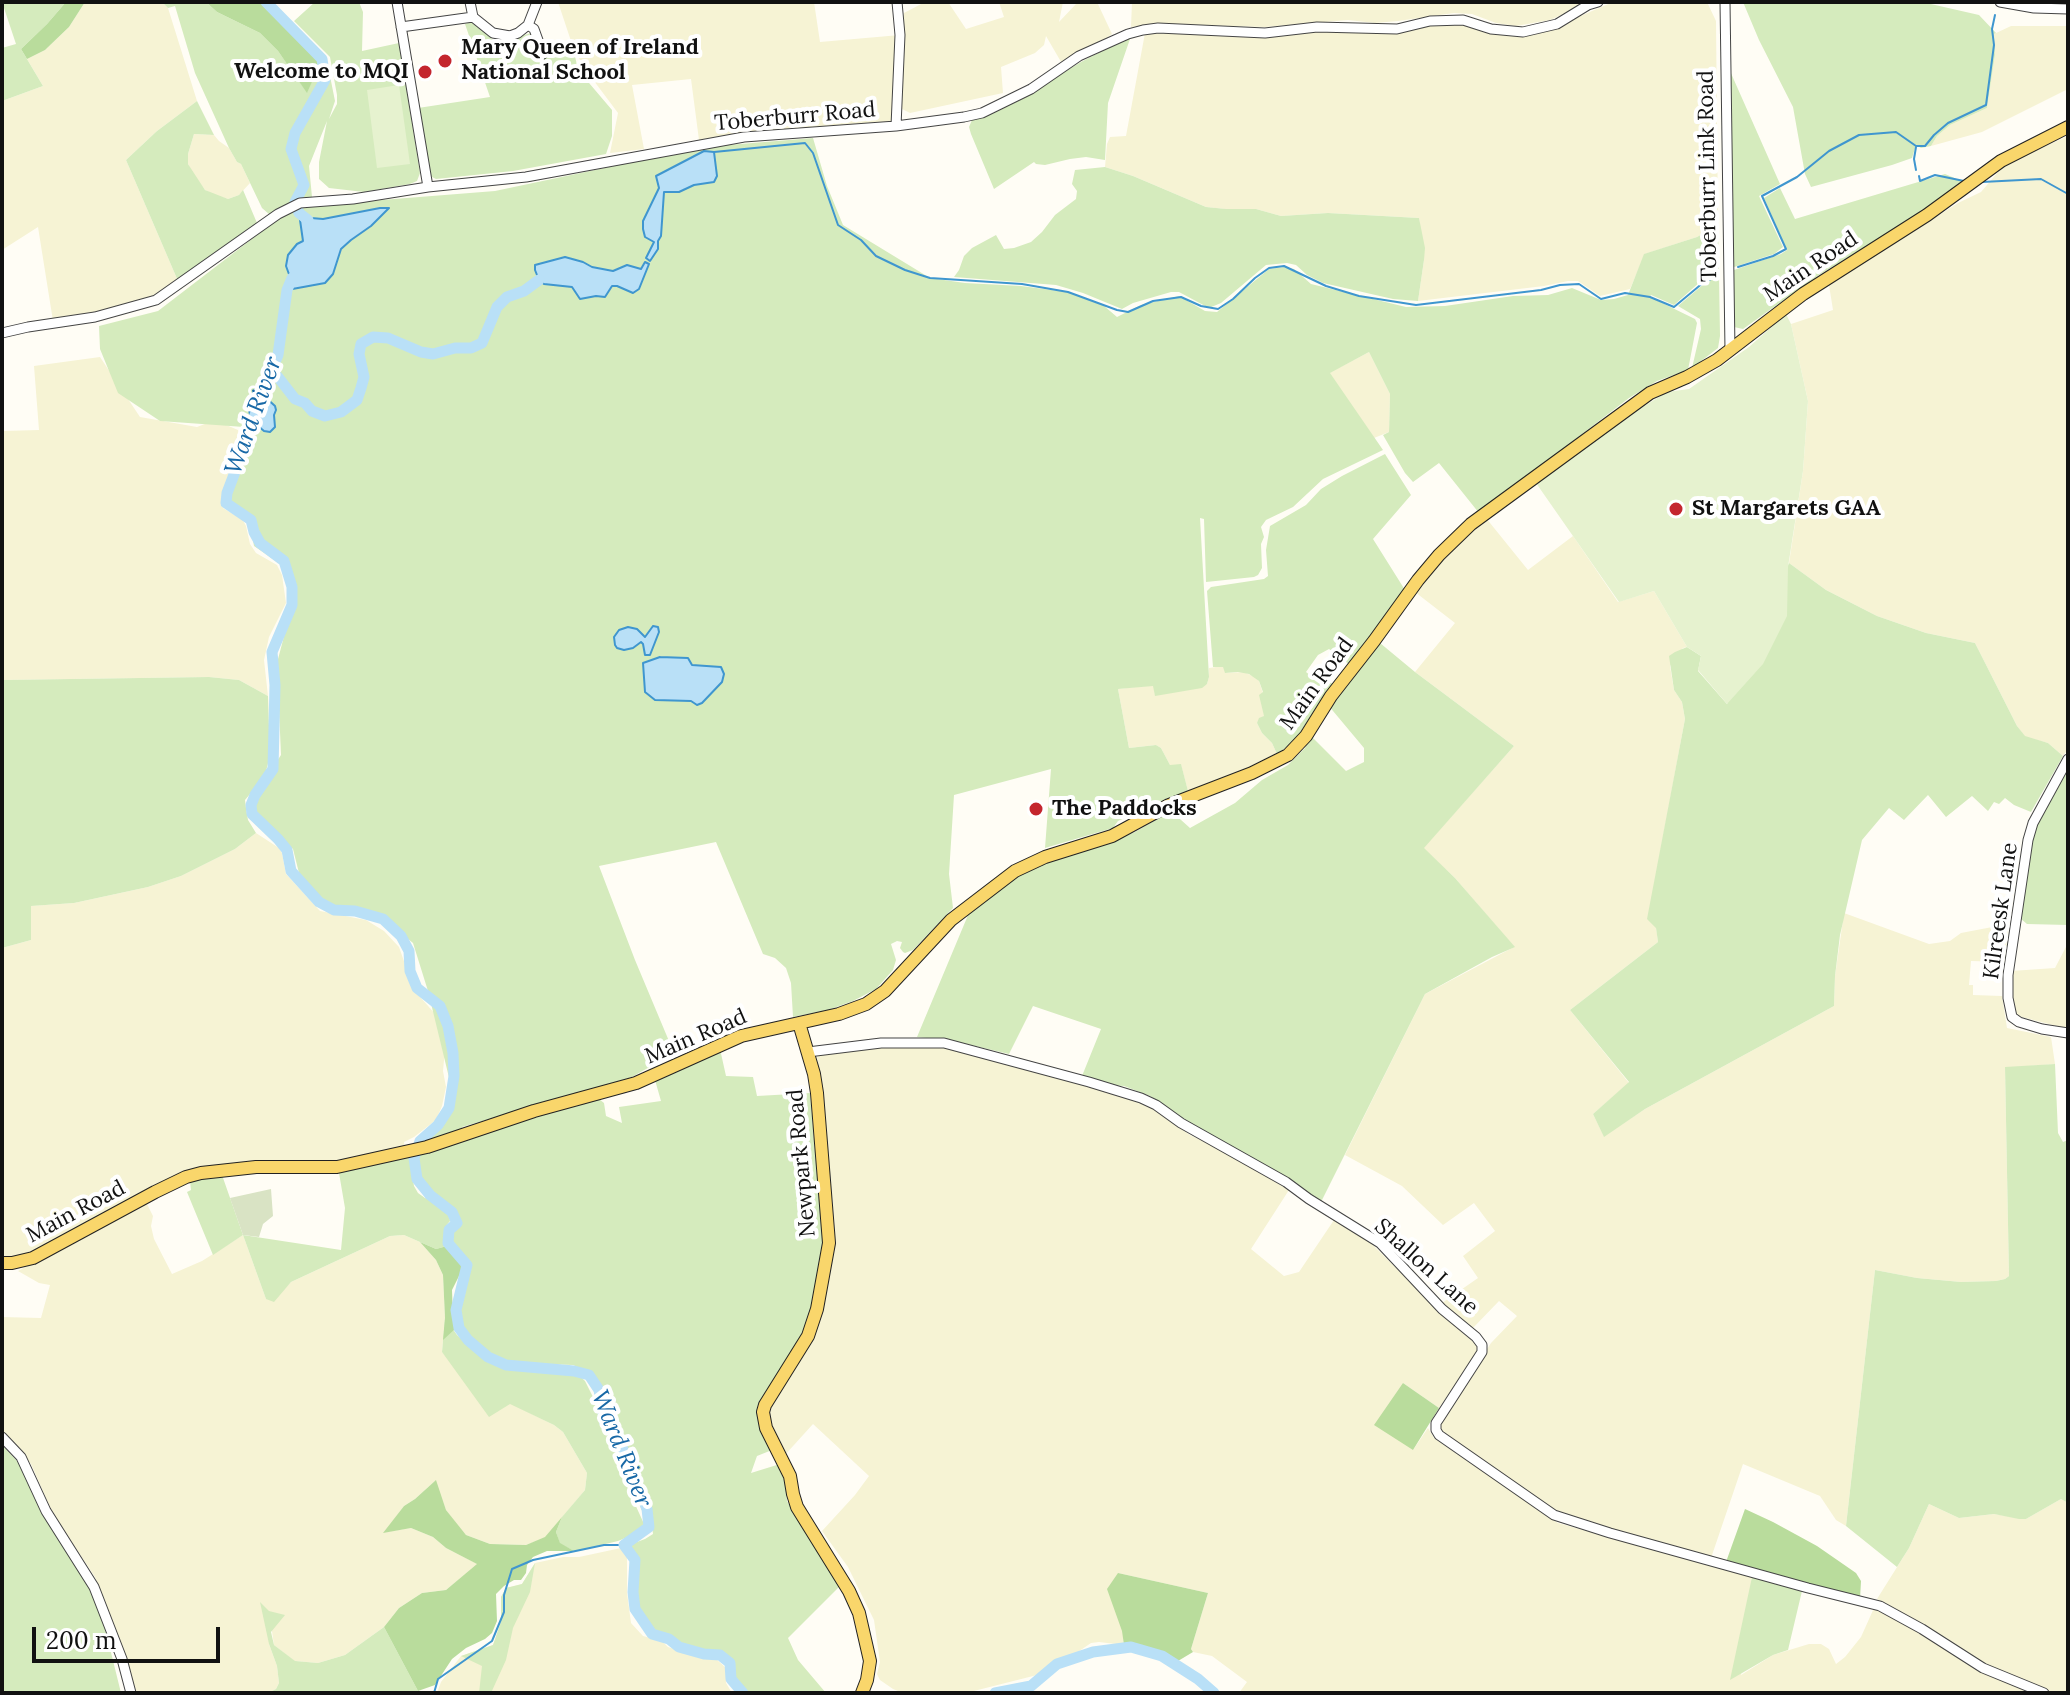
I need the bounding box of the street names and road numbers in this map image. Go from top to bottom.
street label: Toberburr Link Road [1693,70,1723,282]
street label: Toberburr Road [713,97,877,137]
street label: Main Road [1759,226,1863,308]
street label: Main Road [1275,633,1359,735]
street label: Kilreesk Lane [1978,841,2024,981]
street label: Main Road [641,1004,751,1070]
street label: Newpark Road [782,1088,822,1238]
street label: Main Road [22,1175,130,1249]
street label: Shallon Lane [1369,1213,1483,1321]

